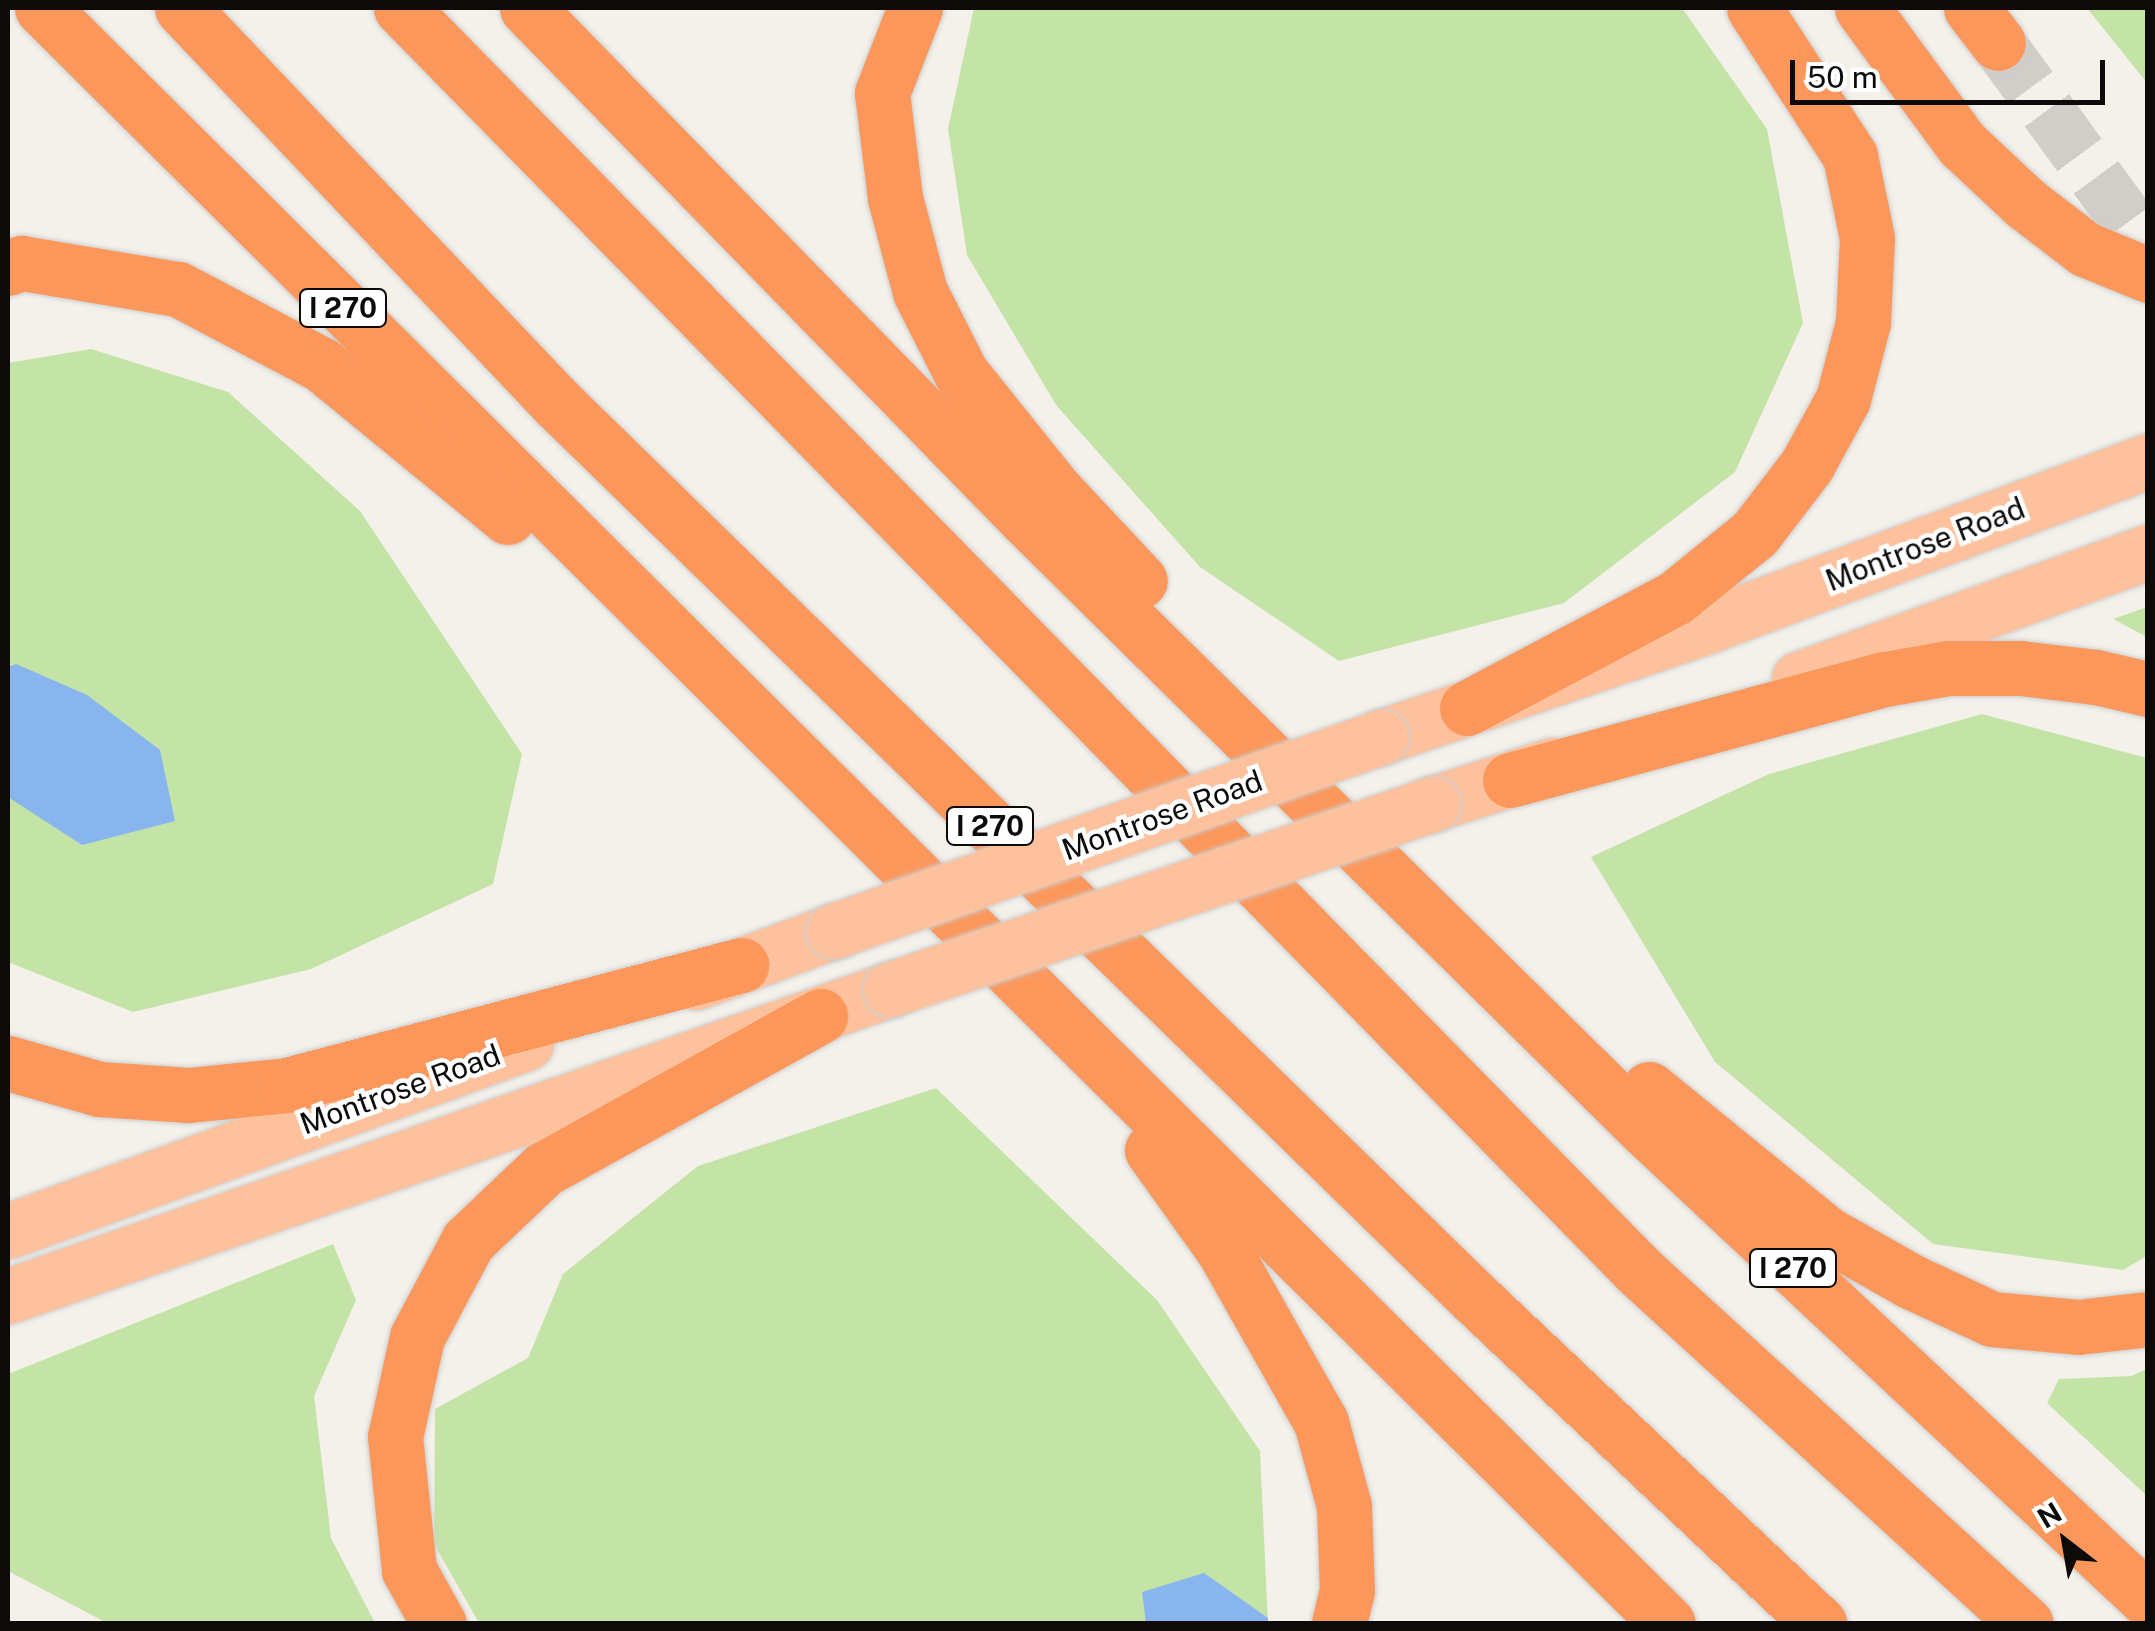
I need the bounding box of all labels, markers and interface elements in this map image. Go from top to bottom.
scale bar [1795,40,2110,102]
text: 50 m [1807,59,1878,95]
road number: I 270 [298,285,388,331]
street label: Montrose Road [1820,489,2030,599]
street label: Montrose Road [1057,762,1267,868]
road number: I 270 [945,803,1035,849]
street label: Montrose Road [295,1036,505,1142]
road number: I 270 [1748,1245,1838,1291]
north arrow [2015,1491,2115,1591]
text: N [2031,1495,2067,1535]

